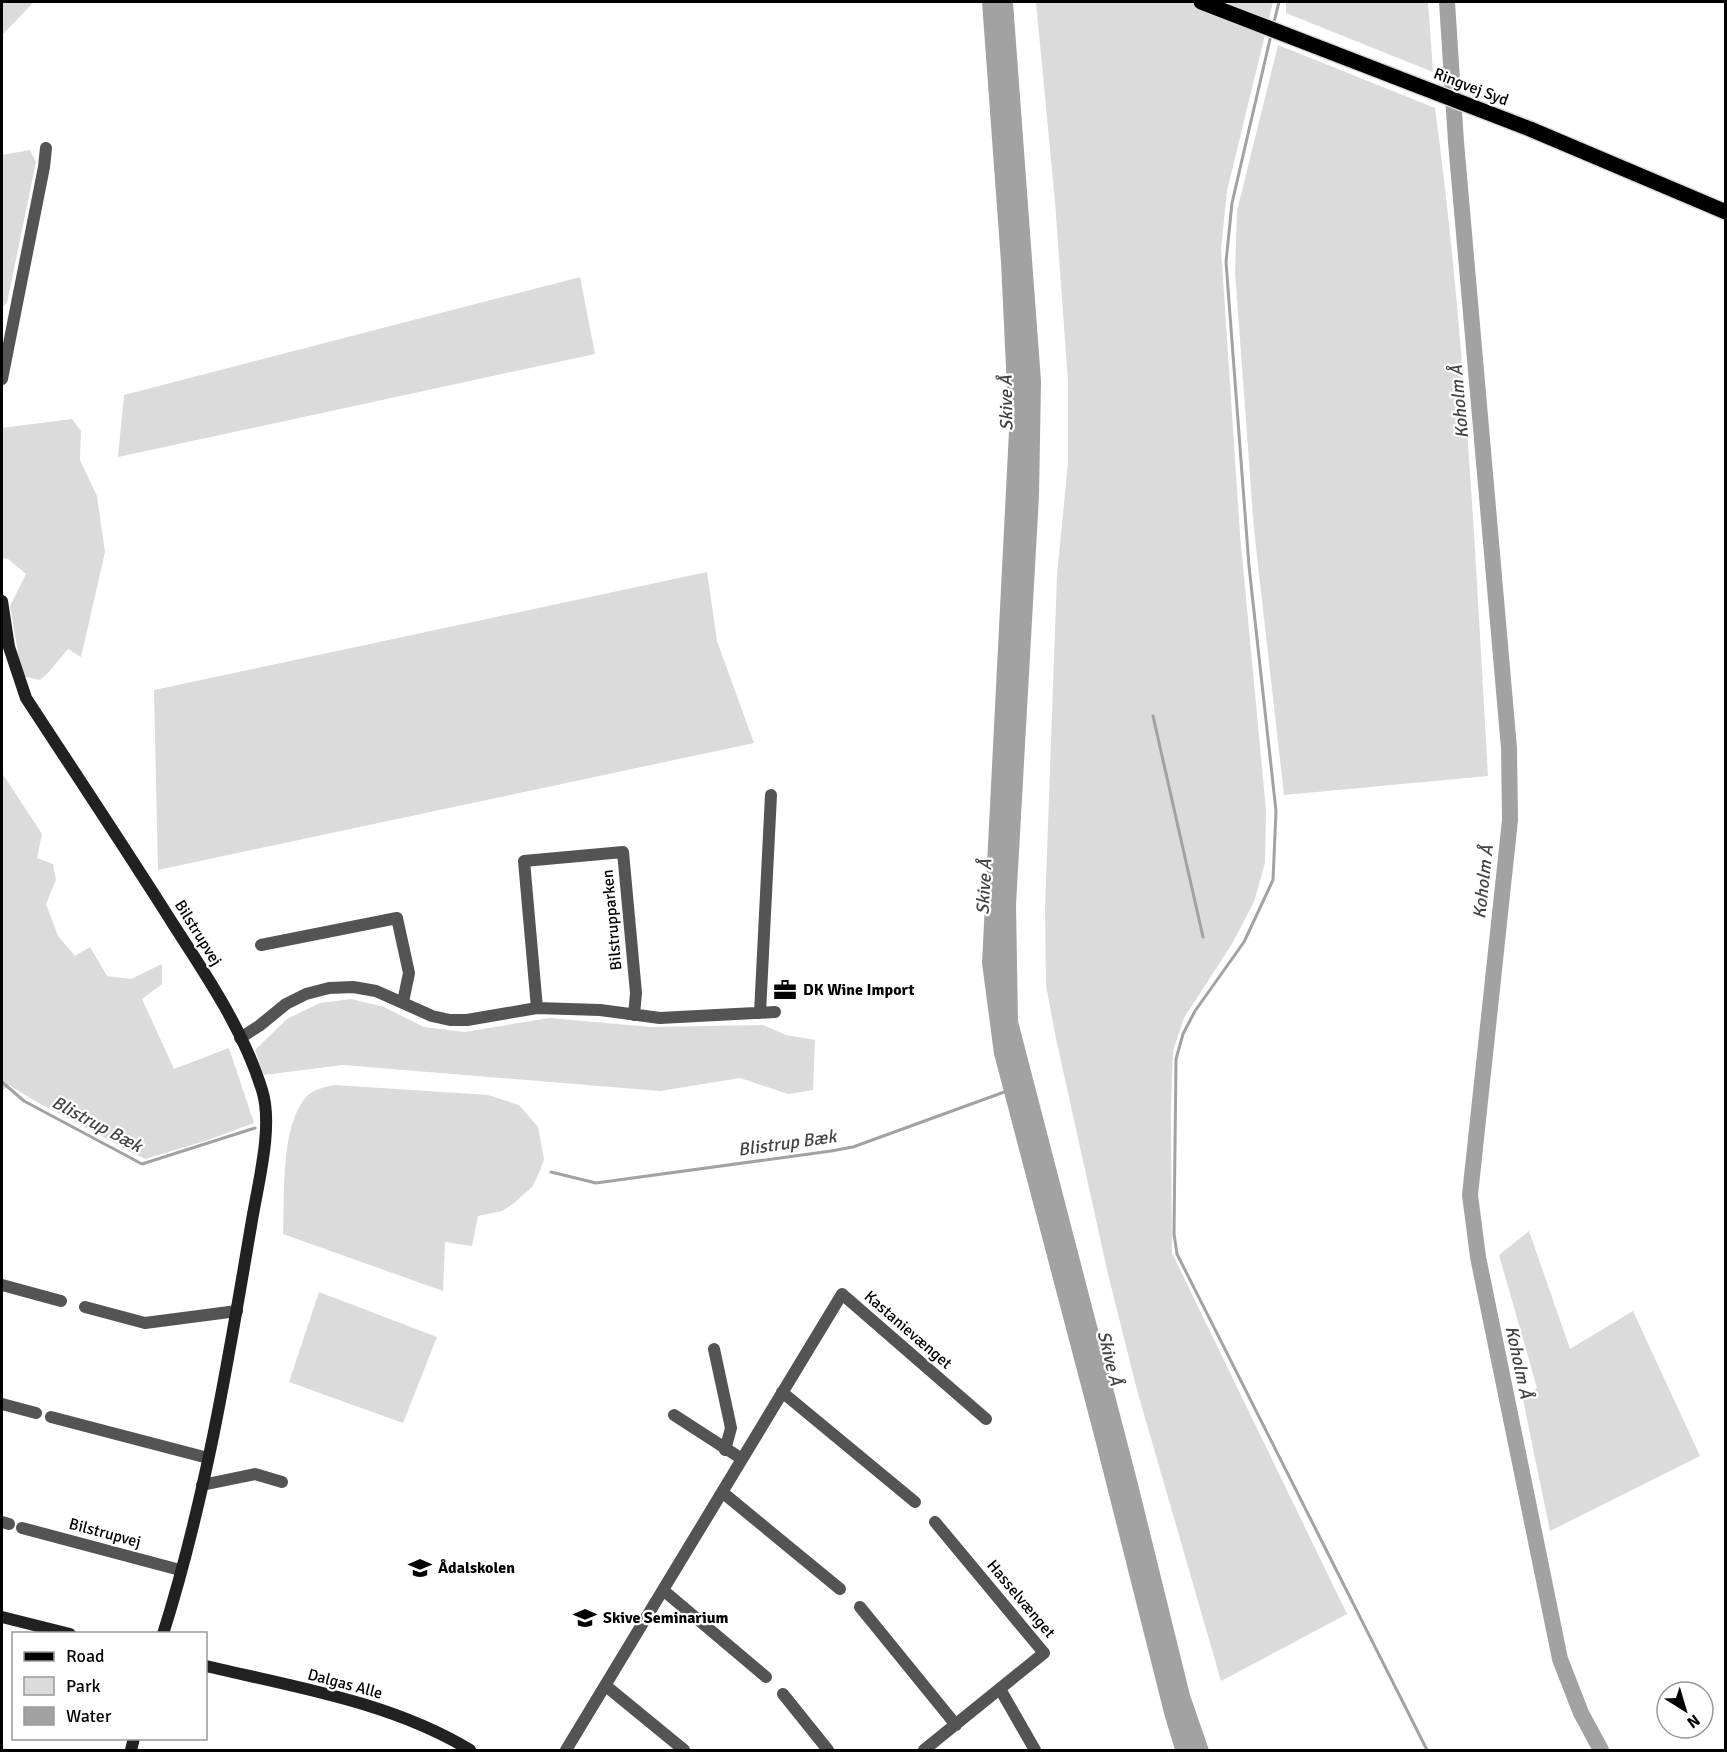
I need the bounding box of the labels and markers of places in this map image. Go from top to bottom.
office icon: DK Wine Import [772,977,798,1003]
place label: DK Wine Import [803,980,914,1000]
school or university icon: Ådalskolen [407,1555,433,1581]
place label: Ådalskolen [438,1558,515,1578]
school or university icon: Skive Seminarium [572,1605,598,1631]
place label: Skive Seminarium [603,1608,729,1628]

